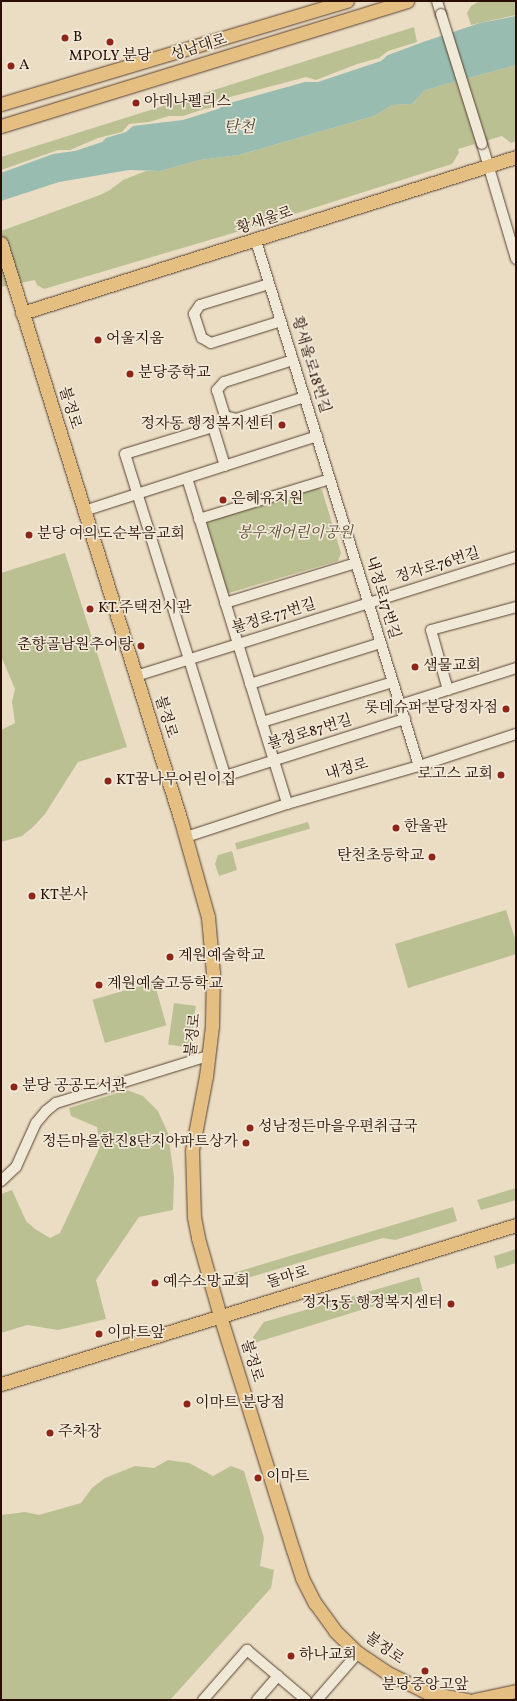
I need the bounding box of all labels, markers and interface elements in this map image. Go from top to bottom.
place label: B [73,29,82,47]
street label: 성남대로 [169,31,229,65]
marker: B [60,33,70,43]
marker: MPOLY 분당 [105,37,115,47]
place label: MPOLY 분당 [69,48,151,66]
place label: A [19,57,30,75]
marker: A [6,61,16,71]
place label: 아데나펠리스 [144,94,231,112]
marker: 아데나펠리스 [131,98,141,108]
water label: 탄천 [224,118,254,138]
street label: 황새울로 [235,203,295,239]
street label: 황새울로18번길 [287,314,333,416]
place label: 어울지움 [106,331,164,349]
marker: 어울지움 [93,335,103,345]
place label: 분당중학교 [138,365,210,383]
marker: 분당중학교 [125,369,135,379]
street label: 불정로 [54,385,84,431]
place label: 정자동 행정복지센터 [141,416,274,434]
marker: 정자동 행정복지센터 [277,420,287,430]
place label: 은혜유치원 [231,491,303,509]
marker: 은혜유치원 [218,495,228,505]
park label: 봉우재어린이공원 [237,525,353,543]
place label: 분당 여의도순복음교회 [37,526,185,544]
marker: 분당 여의도순복음교회 [24,530,34,540]
street label: 정자로76번길 [394,545,482,587]
street label: 내정로17번길 [361,554,403,642]
street label: 불정로77번길 [230,596,318,638]
place label: KT.주택전시관 [98,600,191,618]
marker: KT.주택전시관 [85,604,95,614]
place label: 춘향골남원추어탕 [17,637,133,655]
marker: 춘향골남원추어탕 [136,641,146,651]
place label: 샘물교회 [423,658,481,676]
marker: 샘물교회 [410,662,420,672]
street label: 불정로 [150,694,180,740]
place label: 롯데슈퍼 분당정자점 [365,700,498,718]
marker: 롯데슈퍼 분당정자점 [501,704,511,714]
street label: 불정로87번길 [266,712,354,754]
street label: 내정로 [324,755,370,785]
place label: 로고스 교회 [418,766,493,784]
marker: 로고스 교회 [496,770,506,780]
place label: KT꿈나무어린이집 [116,772,236,790]
marker: KT꿈나무어린이집 [103,776,113,786]
place label: 한울관 [404,819,447,837]
marker: 한울관 [391,823,401,833]
place label: 탄천초등학교 [337,848,424,866]
marker: 탄천초등학교 [427,852,437,862]
place label: KT본사 [40,887,88,905]
marker: KT본사 [27,891,37,901]
place label: 계원예술학교 [178,948,265,966]
marker: 계원예술학교 [165,952,175,962]
place label: 계원예술고등학교 [107,976,223,994]
marker: 계원예술고등학교 [94,980,104,990]
street label: 불정로 [183,1012,205,1058]
place label: 분당 공공도서관 [22,1078,126,1096]
marker: 분당 공공도서관 [9,1082,19,1092]
place label: 성남정든마을우편취급국 [258,1119,417,1137]
marker: 성남정든마을우편취급국 [245,1123,255,1133]
place label: 정든마을한진8단지아파트상가 [42,1134,238,1152]
marker: 정든마을한진8단지아파트상가 [241,1138,251,1148]
street label: 돌마로 [265,1263,311,1293]
place label: 예수소망교회 [163,1274,250,1292]
marker: 예수소망교회 [150,1278,160,1288]
place label: 정자3동 행정복지센터 [302,1295,443,1313]
marker: 정자3동 행정복지센터 [446,1299,456,1309]
place label: 이마트앞 [107,1325,165,1343]
marker: 이마트앞 [94,1329,104,1339]
street label: 불정로 [236,1338,266,1384]
place label: 이마트 분당점 [195,1395,285,1413]
marker: 이마트 분당점 [182,1399,192,1409]
place label: 주차장 [58,1424,101,1442]
marker: 주차장 [45,1428,55,1438]
place label: 이마트 [266,1469,309,1487]
marker: 이마트 [253,1473,263,1483]
street label: 불정로 [361,1629,407,1669]
place label: 하나교회 [299,1647,357,1665]
marker: 하나교회 [286,1651,296,1661]
marker: 분당중앙고앞 [420,1666,430,1676]
place label: 분당중앙고앞 [382,1677,468,1695]

